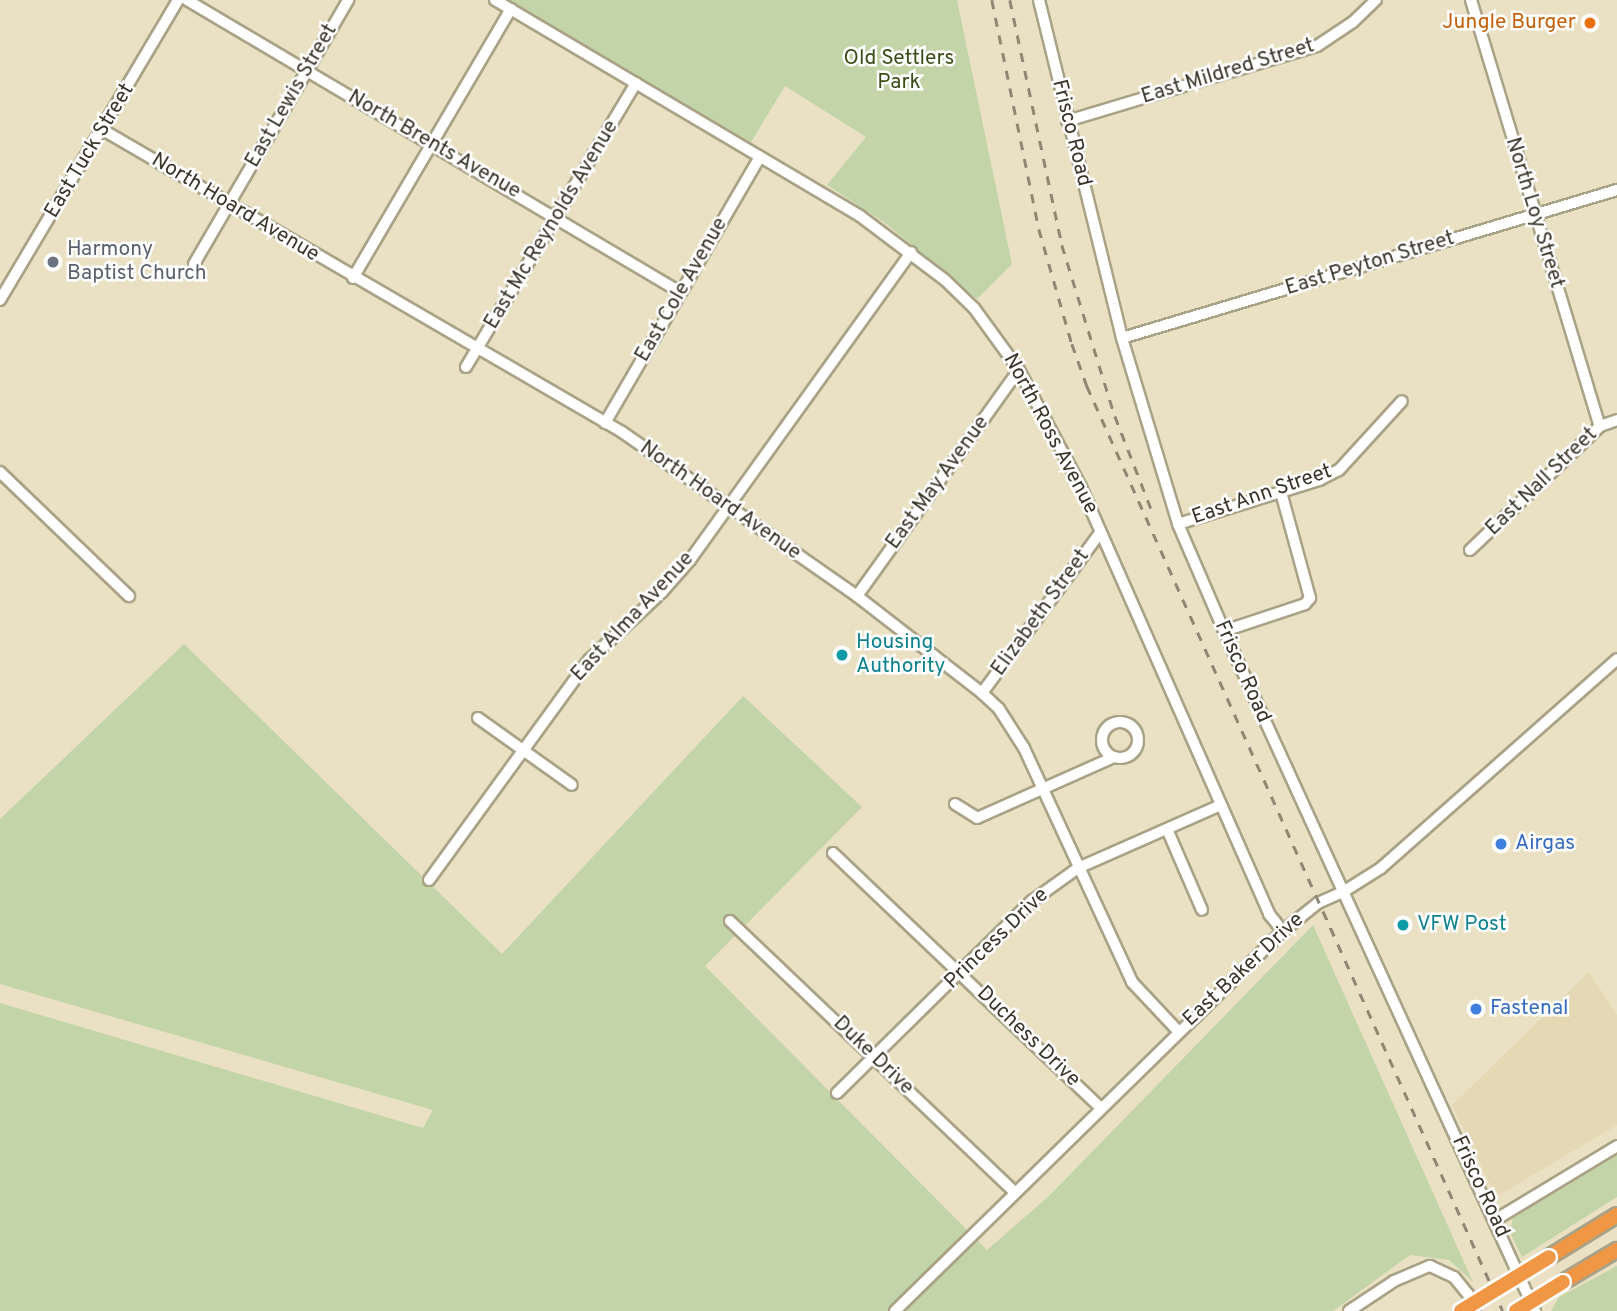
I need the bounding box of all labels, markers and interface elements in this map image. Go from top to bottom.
place label: Jungle Burger [1442,10,1576,36]
marker: Jungle Burger [1582,15,1598,31]
street label: East Lewis Street [241,20,343,172]
street label: East Mildred Street [1139,34,1317,110]
park label: Old Settlers Park [844,46,954,96]
street label: Frisco Road [1046,77,1096,189]
street label: East Tuck Street [40,79,140,223]
street label: North Brents Avenue [343,85,525,205]
street label: East Mc Reynolds Avenue [479,116,625,334]
street label: North Loy Street [1499,134,1569,292]
street label: North Hoard Avenue [146,148,324,268]
street label: East Cole Avenue [630,213,734,367]
street label: East Peyton Street [1282,226,1458,302]
place label: Harmony Baptist Church [67,237,207,287]
marker: Harmony Baptist Church [45,254,61,270]
street label: North Ross Avenue [997,349,1103,519]
street label: East May Avenue [881,411,995,555]
street label: East Nall Street [1481,423,1603,541]
street label: North Hoard Avenue [634,436,806,566]
street label: East Ann Street [1188,459,1336,531]
street label: Elizabeth Street [987,545,1095,681]
street label: East Alma Avenue [566,546,700,688]
street label: Frisco Road [1208,617,1276,727]
place label: Housing Authority [856,630,945,680]
marker: Housing Authority [834,647,850,663]
place label: Airgas [1515,831,1575,857]
marker: Airgas [1493,836,1509,852]
street label: Princess Drive [940,883,1054,995]
street label: East Baker Drive [1178,908,1310,1032]
place label: VFW Post [1417,912,1507,938]
marker: VFW Post [1395,917,1411,933]
street label: Duchess Drive [971,981,1085,1093]
place label: Fastenal [1490,996,1569,1022]
marker: Fastenal [1468,1001,1484,1017]
street label: Duke Drive [827,1011,919,1101]
street label: Frisco Road [1446,1132,1514,1242]

